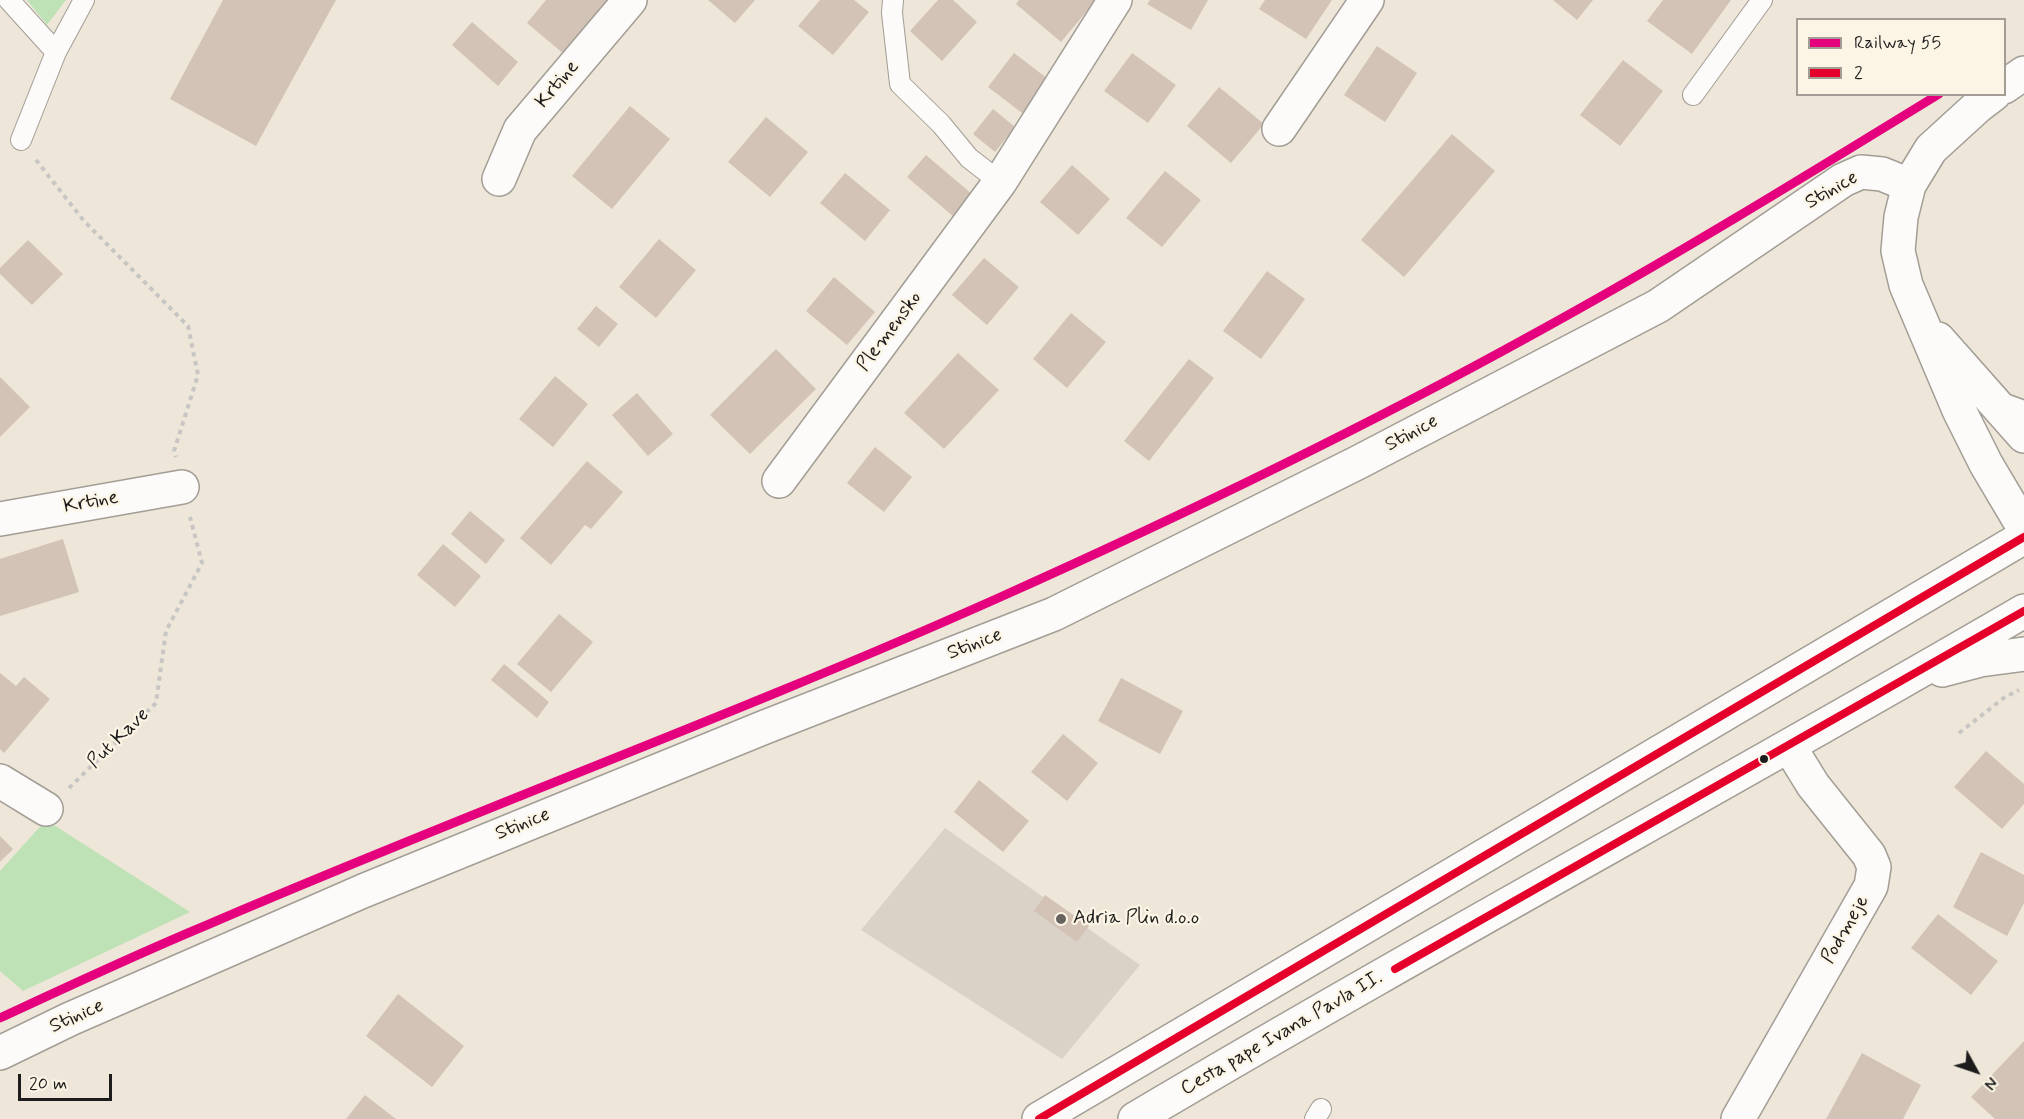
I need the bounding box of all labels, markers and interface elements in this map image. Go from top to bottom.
legend [1796,18,2006,96]
text: Railway 55 [1854,31,1941,55]
street label: Krtine [531,56,585,114]
text: 2 [1854,61,1863,85]
street label: Stinice [1801,166,1863,216]
street label: Plemensko [852,287,928,377]
street label: Stinice [1381,410,1443,458]
street label: Krtine [62,486,120,520]
street label: Stinice [944,624,1006,666]
street label: Put Kave [83,704,155,774]
unlabelled marker [1758,753,1770,765]
street label: Stinice [492,803,554,847]
street label: Podmeje [1817,892,1875,968]
place label: Adria Plin d.o.o [1073,907,1199,931]
marker: Adria Plin d.o.o [1054,912,1068,926]
street label: Cesta pape Ivana Pavla II. [1177,966,1387,1102]
street label: Stinice [46,994,108,1040]
north arrow [1946,1041,2006,1101]
scale bar [21,1062,116,1100]
text: 20 m [29,1072,67,1096]
text: N [1979,1072,2002,1094]

